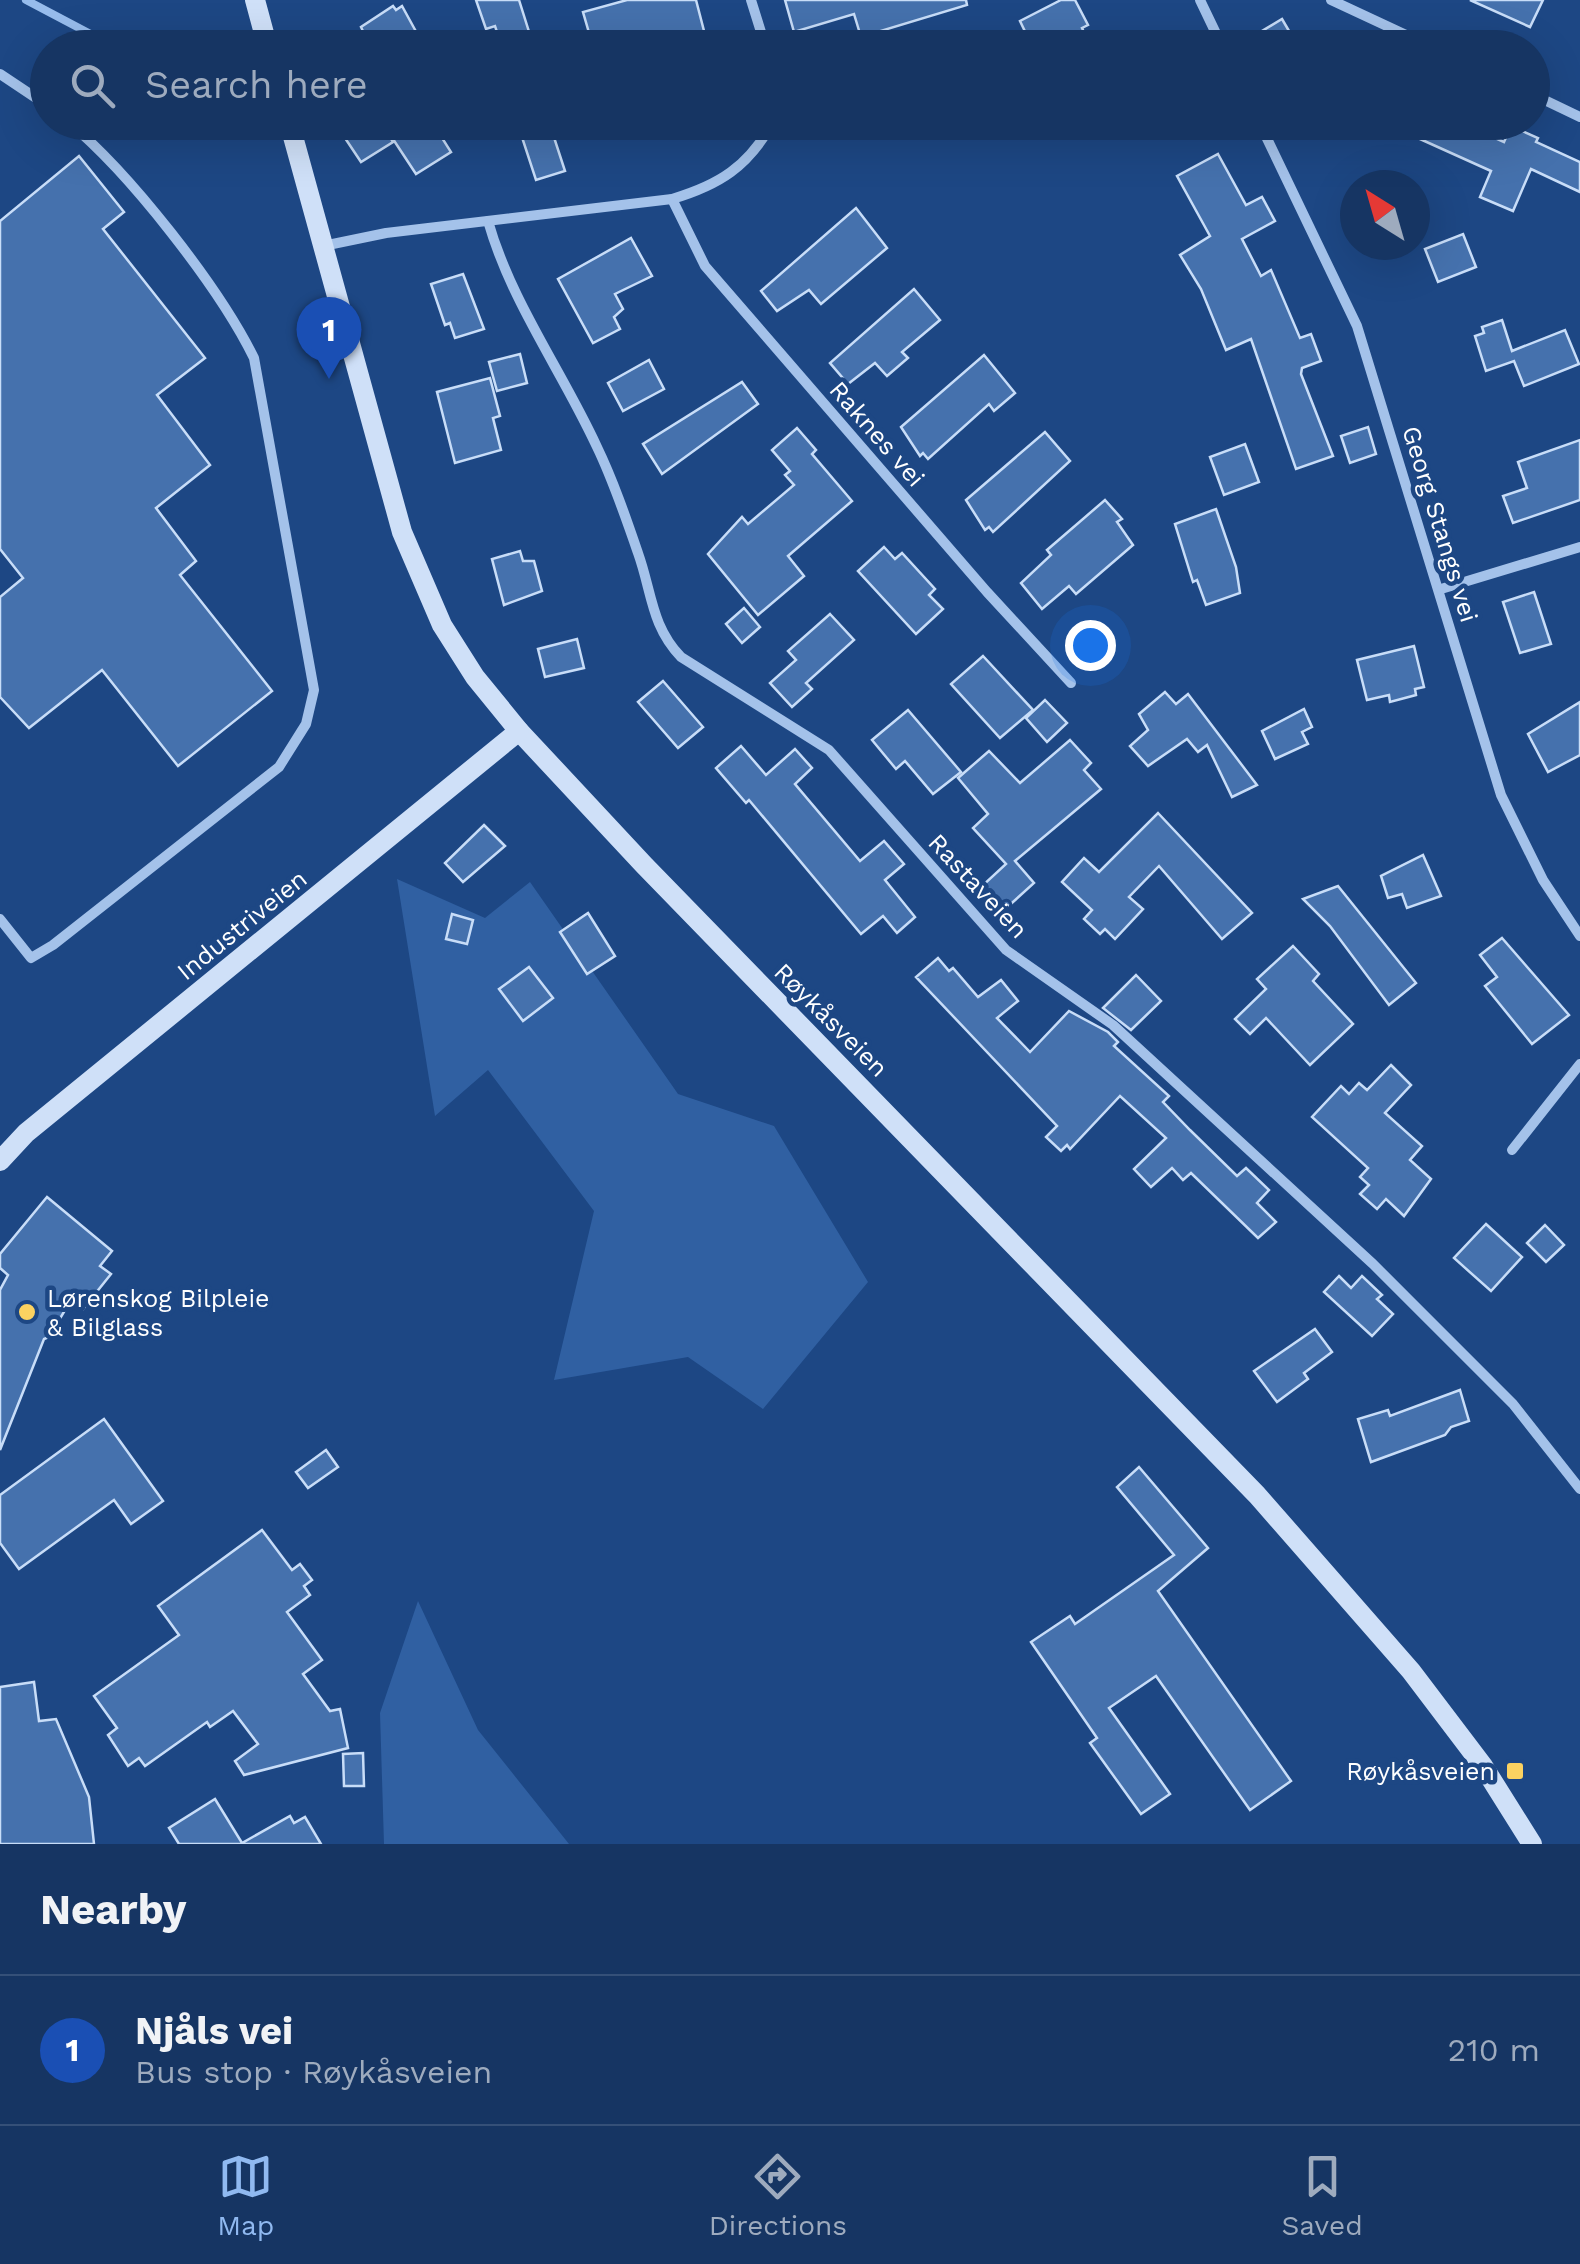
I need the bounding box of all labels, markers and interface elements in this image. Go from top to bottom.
search box [30,30,1550,140]
icon: search [65,58,120,113]
text: Search here [145,63,368,107]
north arrow [1340,170,1430,260]
pin: 1 [296,296,362,379]
street label: Raknes vei [823,375,931,493]
street label: Georg Stangs vei [1396,422,1484,626]
your location [1065,620,1116,671]
street label: Rastaveien [922,828,1034,944]
street label: Industriveien [171,864,313,986]
street label: Røykåsveien [768,957,894,1083]
place label: Lørenskog Bilpleie & Bilglass [47,1284,269,1342]
marker: Lørenskog Bilpleie & Bilglass [16,1301,38,1323]
place label: Røykåsveien [1346,1757,1495,1786]
marker: Røykåsveien [1504,1760,1526,1782]
text: Nearby [40,1885,187,1934]
text: Njåls vei [135,2009,293,2053]
text: 1 [66,2031,79,2069]
text: 210 m [1448,2031,1540,2069]
text: Bus stop · Røykåsveien [135,2053,492,2091]
tab: Map [217,2149,274,2242]
tab: Directions [709,2149,847,2242]
tab: Saved [1281,2149,1363,2242]

